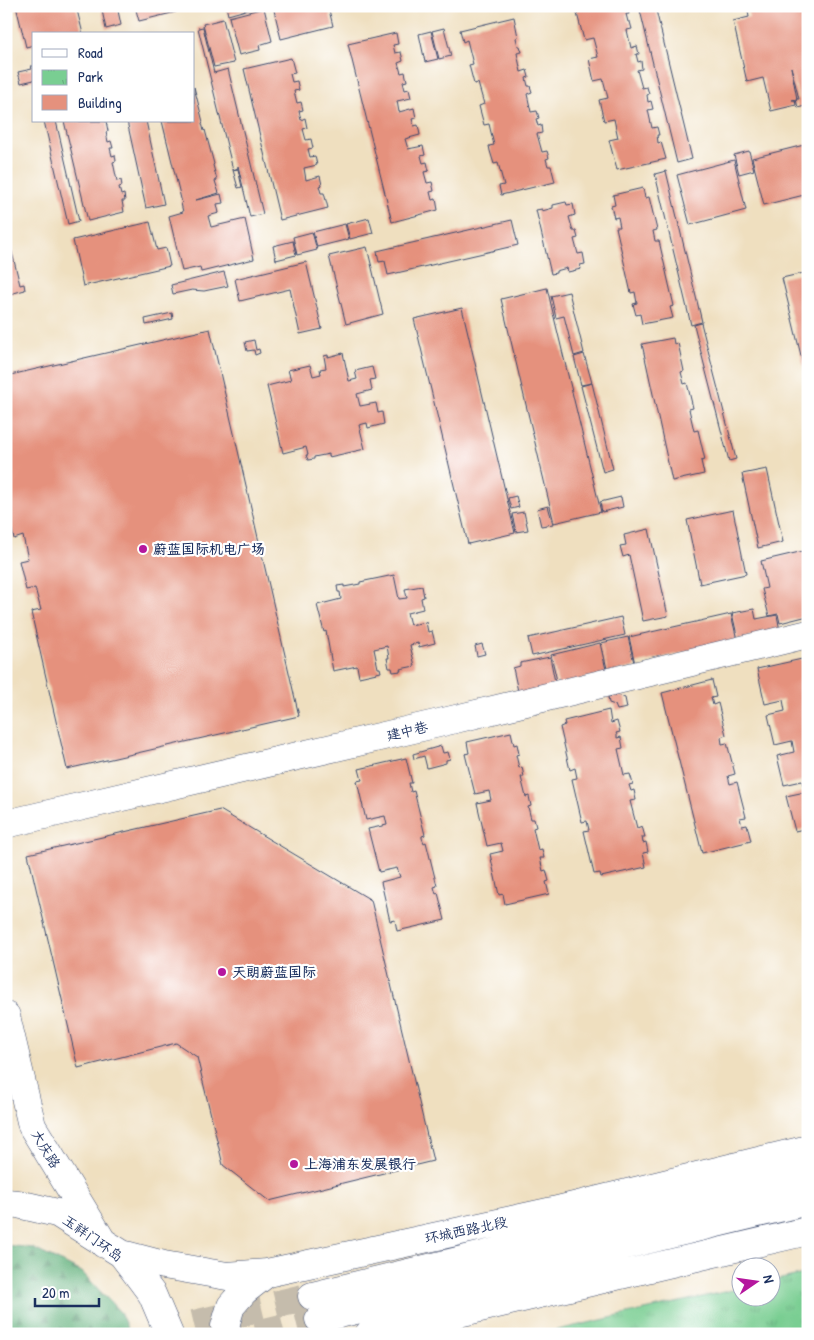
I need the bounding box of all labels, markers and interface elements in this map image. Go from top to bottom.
legend [32,32,195,122]
text: Road [78,42,103,63]
text: Park [78,66,103,87]
text: Building [78,92,122,113]
place label: 蔚蓝国际机电广场 [153,539,265,558]
marker: 蔚蓝国际机电广场 [137,543,149,555]
street label: 建中巷 [384,716,430,744]
place label: 天朗蔚蓝国际 [232,962,316,981]
marker: 天朗蔚蓝国际 [216,966,228,978]
street label: 大庆路 [27,1126,65,1172]
place label: 上海浦东发展银行 [304,1154,416,1173]
marker: 上海浦东发展银行 [288,1158,300,1170]
street label: 玉祥门环岛 [59,1210,127,1265]
street label: 环城西路北段 [423,1211,509,1248]
north arrow [732,1258,782,1308]
text: N [759,1273,779,1285]
scale bar [35,1275,99,1307]
text: 20 m [42,1282,69,1303]

